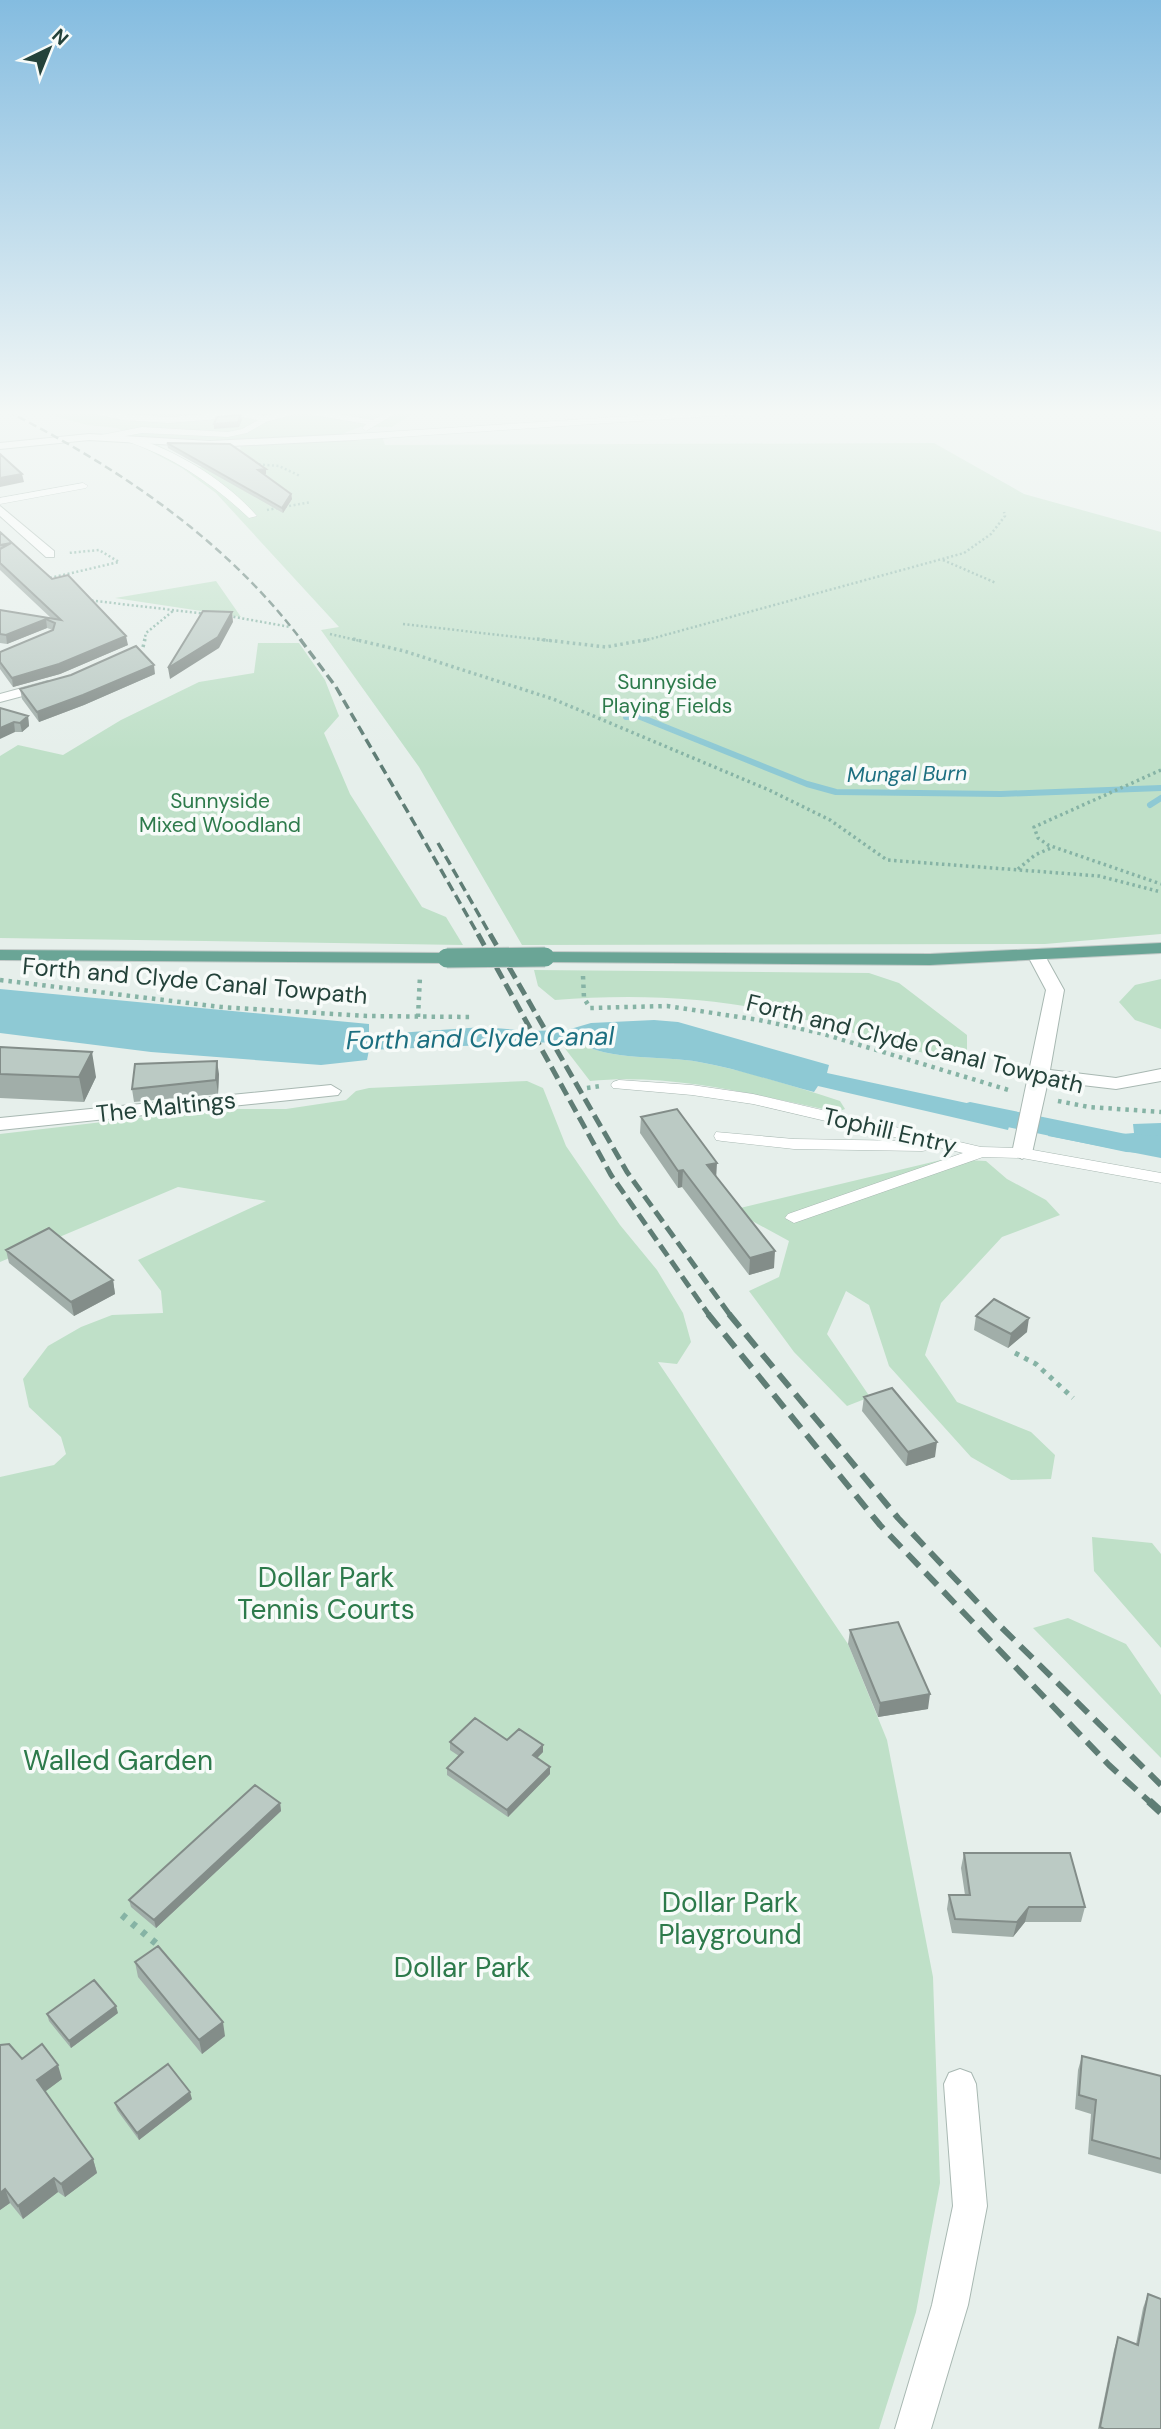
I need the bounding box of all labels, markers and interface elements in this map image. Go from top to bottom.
north arrow [14,14,84,84]
text: N [47,23,74,51]
park label: Sunnyside Playing Fields [602,668,732,720]
water label: Mungal Burn [847,759,967,789]
park label: Sunnyside Mixed Woodland [139,787,301,839]
street label: Forth and Clyde Canal Towpath [21,950,369,1011]
street label: Forth and Clyde Canal Towpath [743,987,1087,1100]
water label: Forth and Clyde Canal [346,1019,616,1057]
street label: The Maltings [95,1084,237,1129]
street label: Tophill Entry [820,1100,960,1161]
park label: Dollar Park Tennis Courts [237,1559,415,1628]
park label: Walled Garden [23,1742,213,1779]
park label: Dollar Park Playground [658,1884,802,1953]
park label: Dollar Park [394,1949,530,1986]

